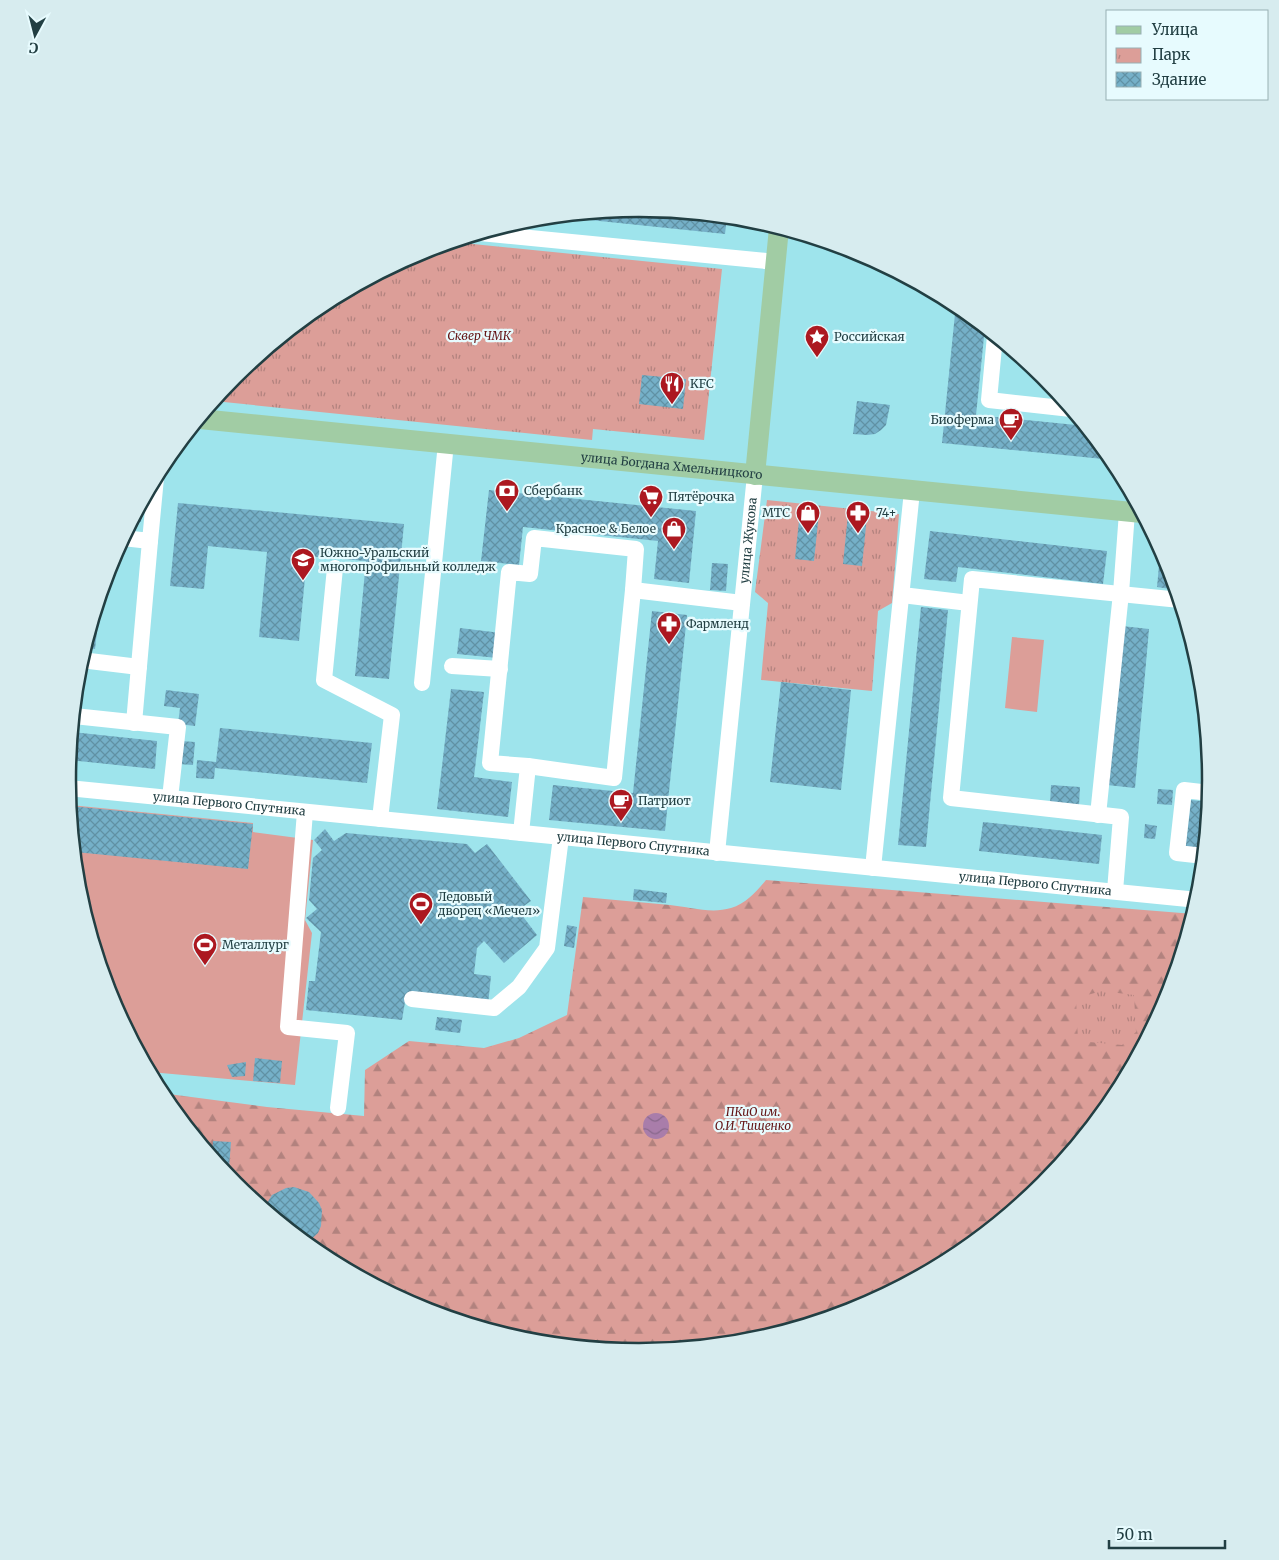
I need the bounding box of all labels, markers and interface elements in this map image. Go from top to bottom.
north arrow [10,10,60,60]
legend [1106,10,1269,100]
text: Улица [1151,20,1198,39]
text: С [28,38,39,57]
text: Парк [1152,45,1191,64]
text: Здание [1152,70,1206,89]
place icon: Российская [804,324,830,358]
park label: Сквер ЧМК [447,328,512,343]
place label: Российская [834,329,905,344]
restaurant icon: KFC [659,371,685,405]
place label: KFC [690,376,714,391]
cafe icon: Биоферма [998,407,1024,441]
place label: Биоферма [930,412,995,427]
street label: улица Богдана Хмельницкого [580,449,763,482]
bank icon: Сбербанк [494,478,520,512]
place label: Сбербанк [524,483,583,498]
supermarket icon: Пятёрочка [638,484,664,518]
place label: Пятёрочка [668,489,735,504]
street label: улица Жукова [736,496,760,584]
shop icon: МТС [795,500,821,534]
pharmacy icon: 74+ [845,500,871,534]
place label: МТС [762,505,790,520]
place label: 74+ [876,505,897,520]
shop icon: Красное & Белое [661,516,687,550]
place label: Красное & Белое [556,521,656,536]
place label: Южно-Уральский многопрофильный колледж [320,545,496,574]
school or university icon: Южно-Уральский многопрофильный колледж [290,547,316,581]
pharmacy icon: Фармленд [656,611,682,645]
place label: Фармленд [686,616,749,631]
street label: улица Первого Спутника [152,788,307,819]
cafe icon: Патриот [608,788,634,822]
place label: Патриот [638,793,691,808]
street label: улица Первого Спутника [556,829,711,859]
street label: улица Первого Спутника [958,868,1113,898]
place label: Ледовый дворец «Мечел» [437,889,540,918]
sports icon: Ледовый дворец «Мечел» [408,891,434,925]
sports icon: Металлург [192,932,218,966]
place label: Металлург [222,937,289,952]
park label: ПКиО им. О.И. Тищенко [715,1104,791,1133]
scale bar [1109,1518,1225,1550]
text: 50 m [1116,1525,1153,1544]

